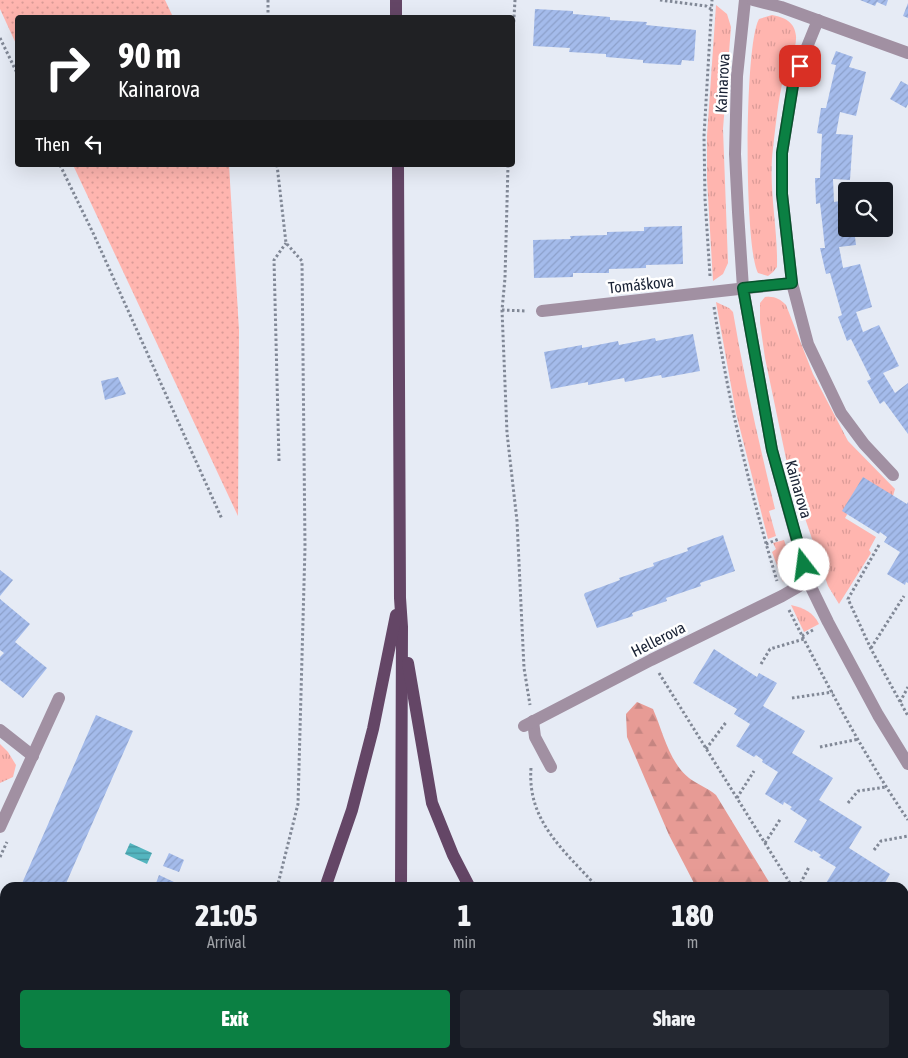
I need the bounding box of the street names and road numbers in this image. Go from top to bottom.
street label: Kainarova [711,53,733,113]
street label: Tomáškova [607,272,675,296]
street label: Kainarova [782,458,816,520]
street label: Hellerova [628,618,688,660]

